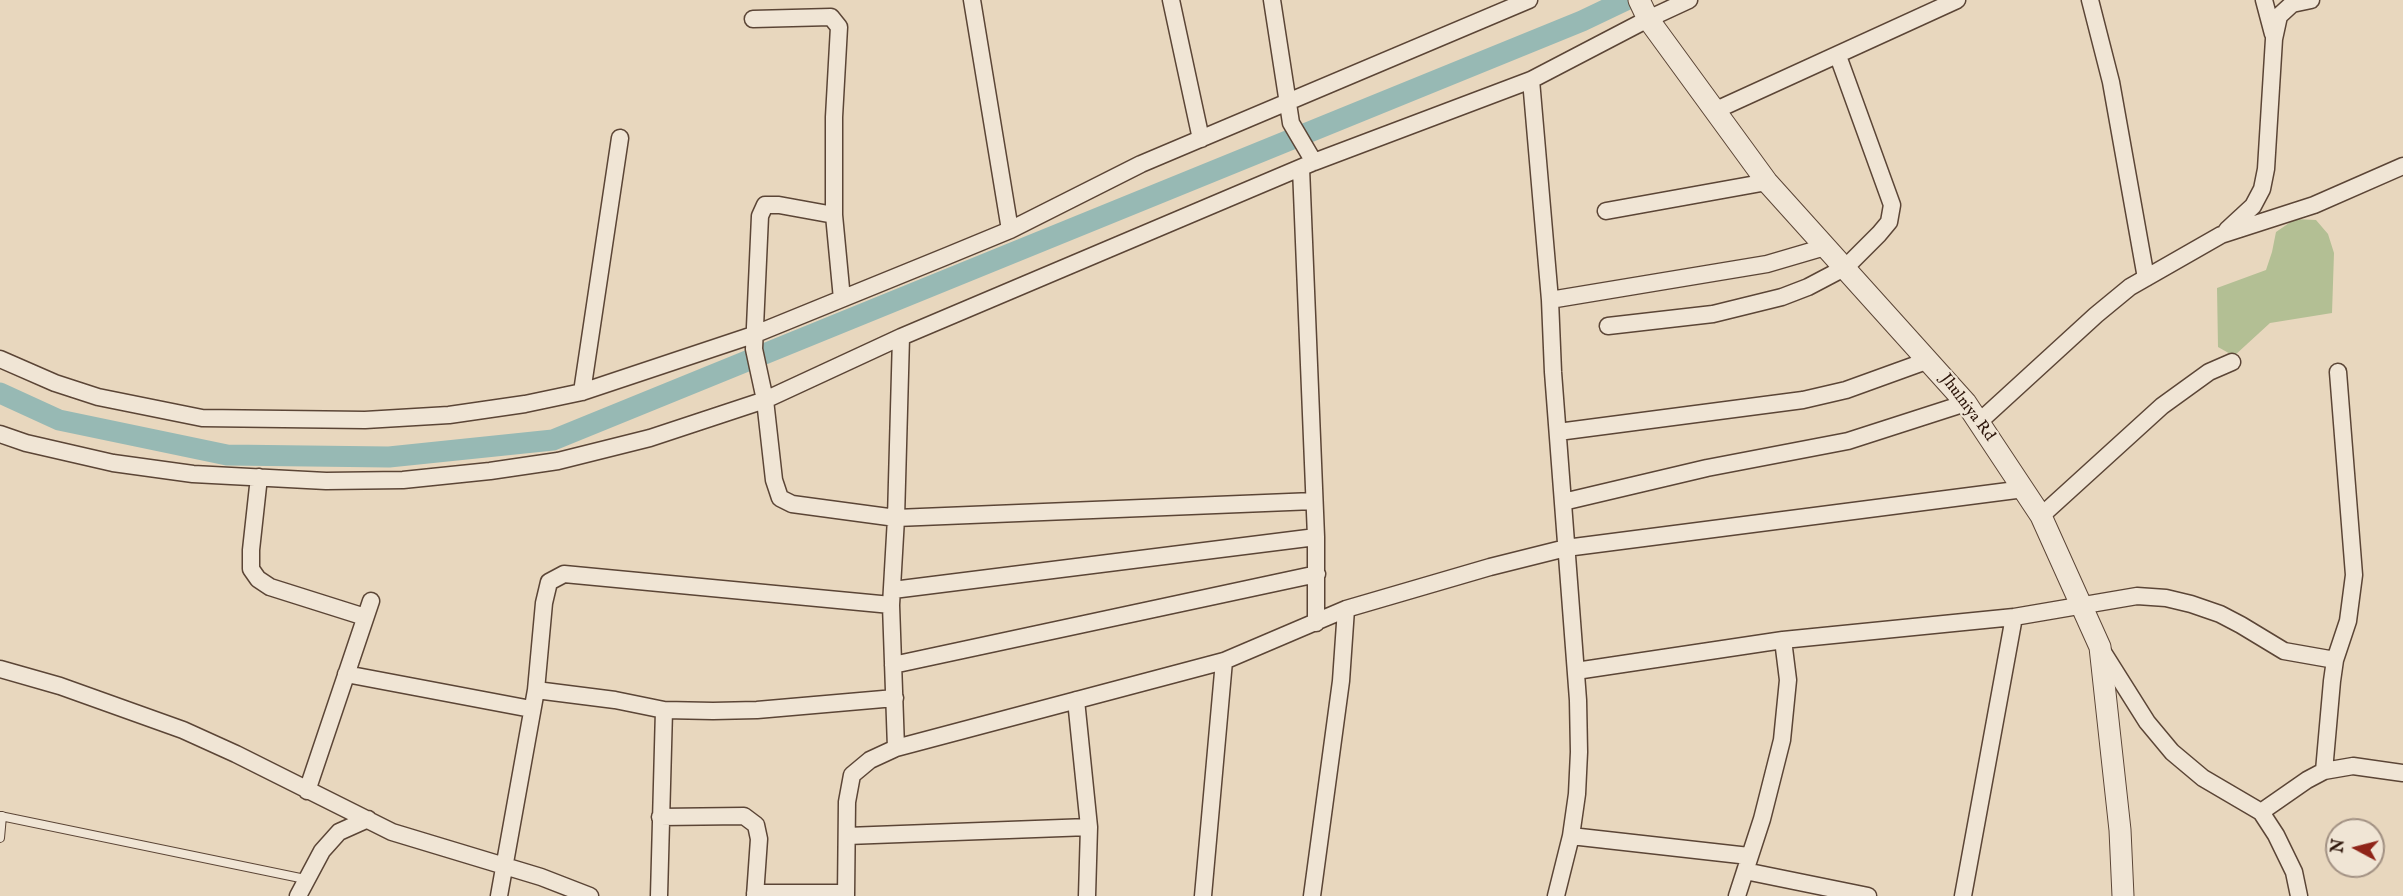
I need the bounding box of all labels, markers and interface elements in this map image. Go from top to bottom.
street label: Jhulniya Rd [1936,371,1998,445]
north arrow [2325,818,2385,878]
text: N [2328,838,2350,854]

